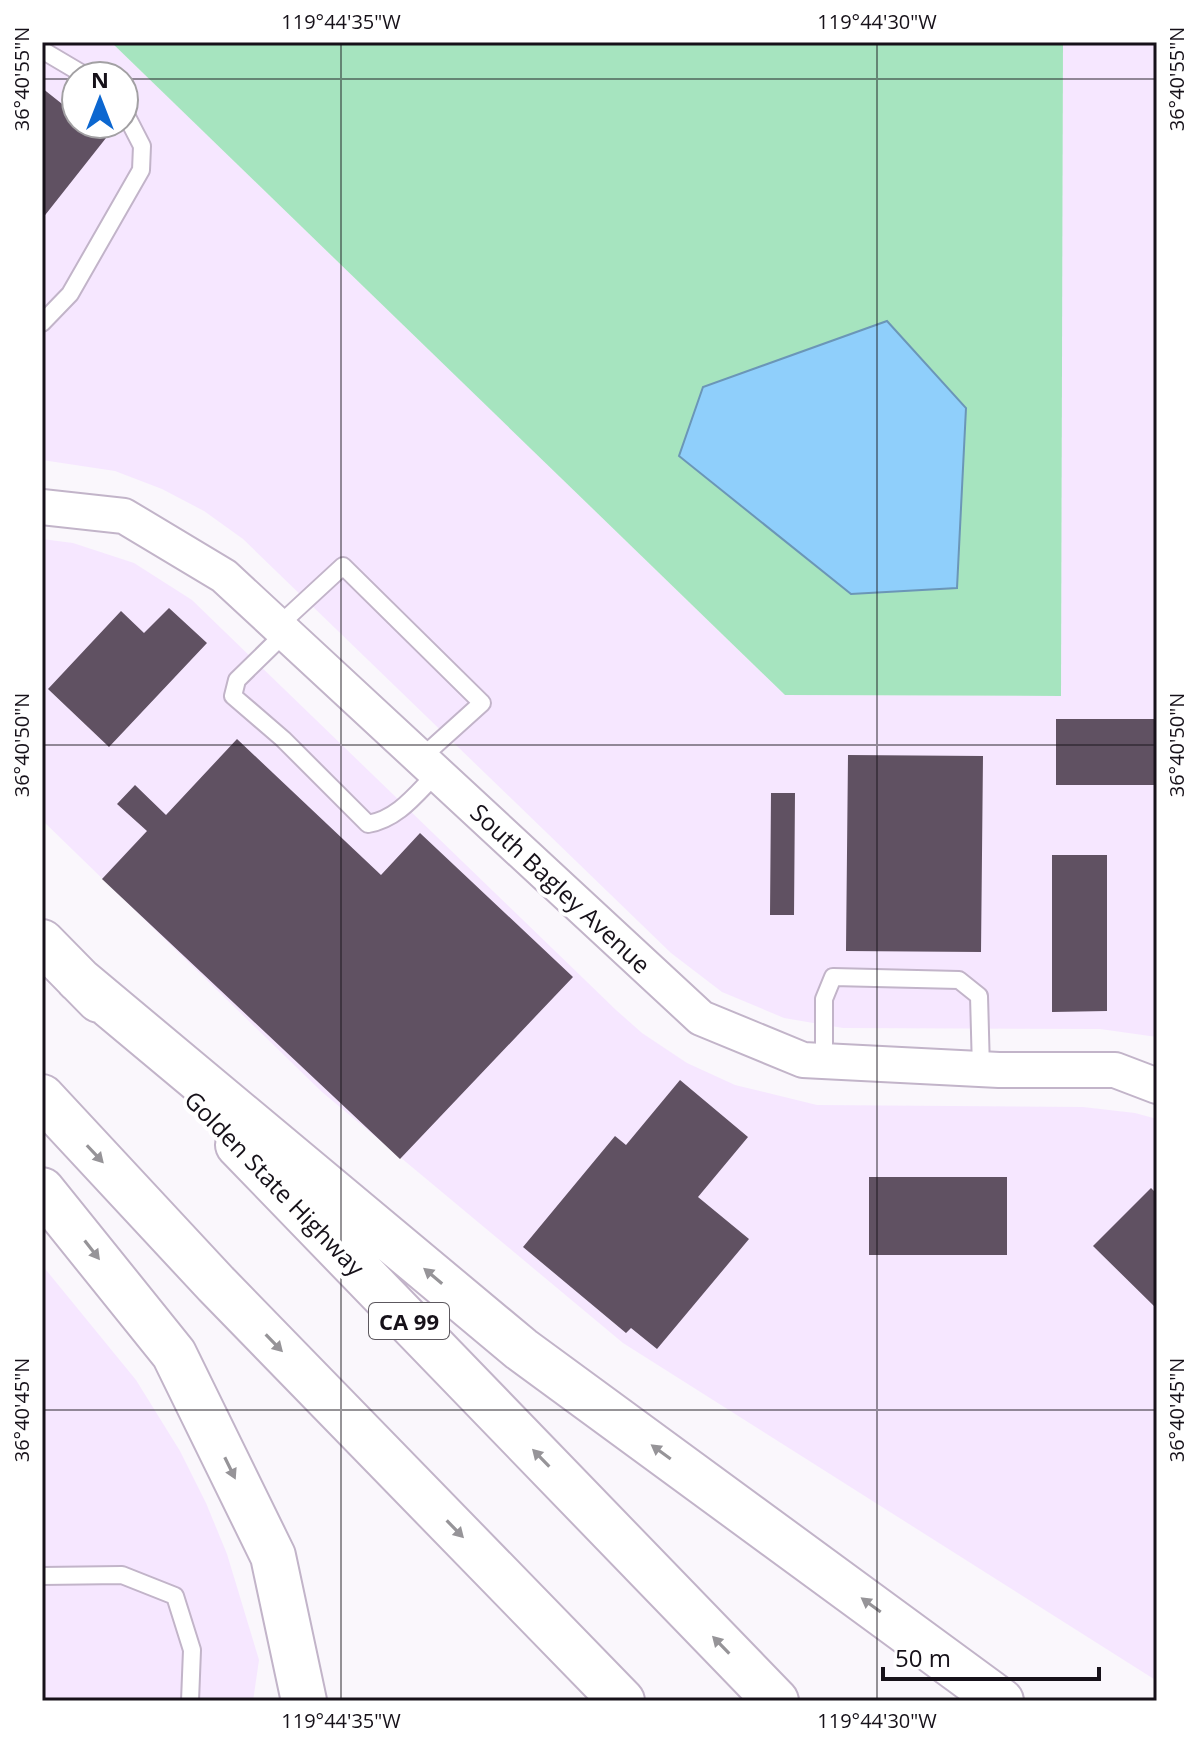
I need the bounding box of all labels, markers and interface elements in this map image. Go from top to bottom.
text: 119°44'35"W [281,8,401,35]
text: 119°44'30"W [817,8,937,35]
text: 36°40'55"N [8,27,35,131]
text: 36°40'55"N [1163,27,1190,131]
north arrow [60,60,140,140]
text: N [91,64,109,94]
text: 36°40'50"N [8,693,35,797]
text: 36°40'50"N [1163,693,1190,797]
street label: South Bagley Avenue [464,796,658,980]
street label: Golden State Highway [178,1083,373,1284]
one-way arrow [86,1144,104,1163]
one-way arrow [84,1240,100,1260]
one-way arrow [423,1268,443,1285]
road number: CA 99 [369,1303,449,1339]
one-way arrow [264,1333,283,1352]
text: 36°40'45"N [8,1358,35,1462]
text: 36°40'45"N [1163,1358,1190,1462]
one-way arrow [651,1444,671,1460]
one-way arrow [532,1449,551,1468]
one-way arrow [223,1457,237,1480]
one-way arrow [445,1519,464,1538]
one-way arrow [860,1598,881,1614]
scale bar [883,1631,1099,1681]
one-way arrow [713,1636,731,1655]
text: 50 m [895,1641,951,1674]
text: 119°44'35"W [281,1707,401,1734]
text: 119°44'30"W [817,1707,937,1734]

